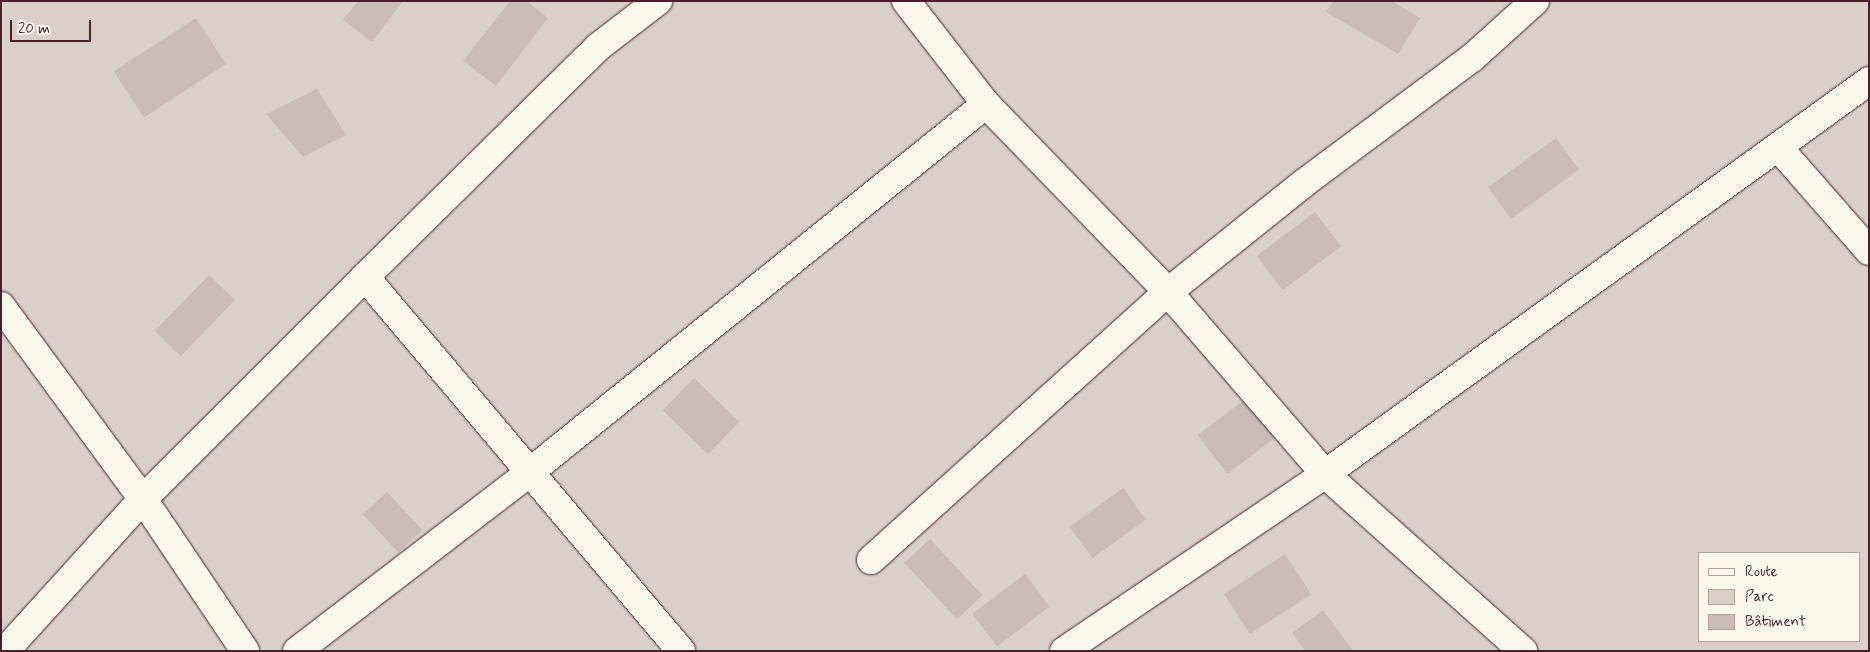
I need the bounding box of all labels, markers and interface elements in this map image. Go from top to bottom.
scale bar [12,10,94,42]
text: 20 m [18,19,50,39]
legend [1698,552,1860,642]
text: Route [1745,562,1778,582]
text: Parc [1745,587,1773,607]
text: Bâtiment [1745,612,1806,632]

